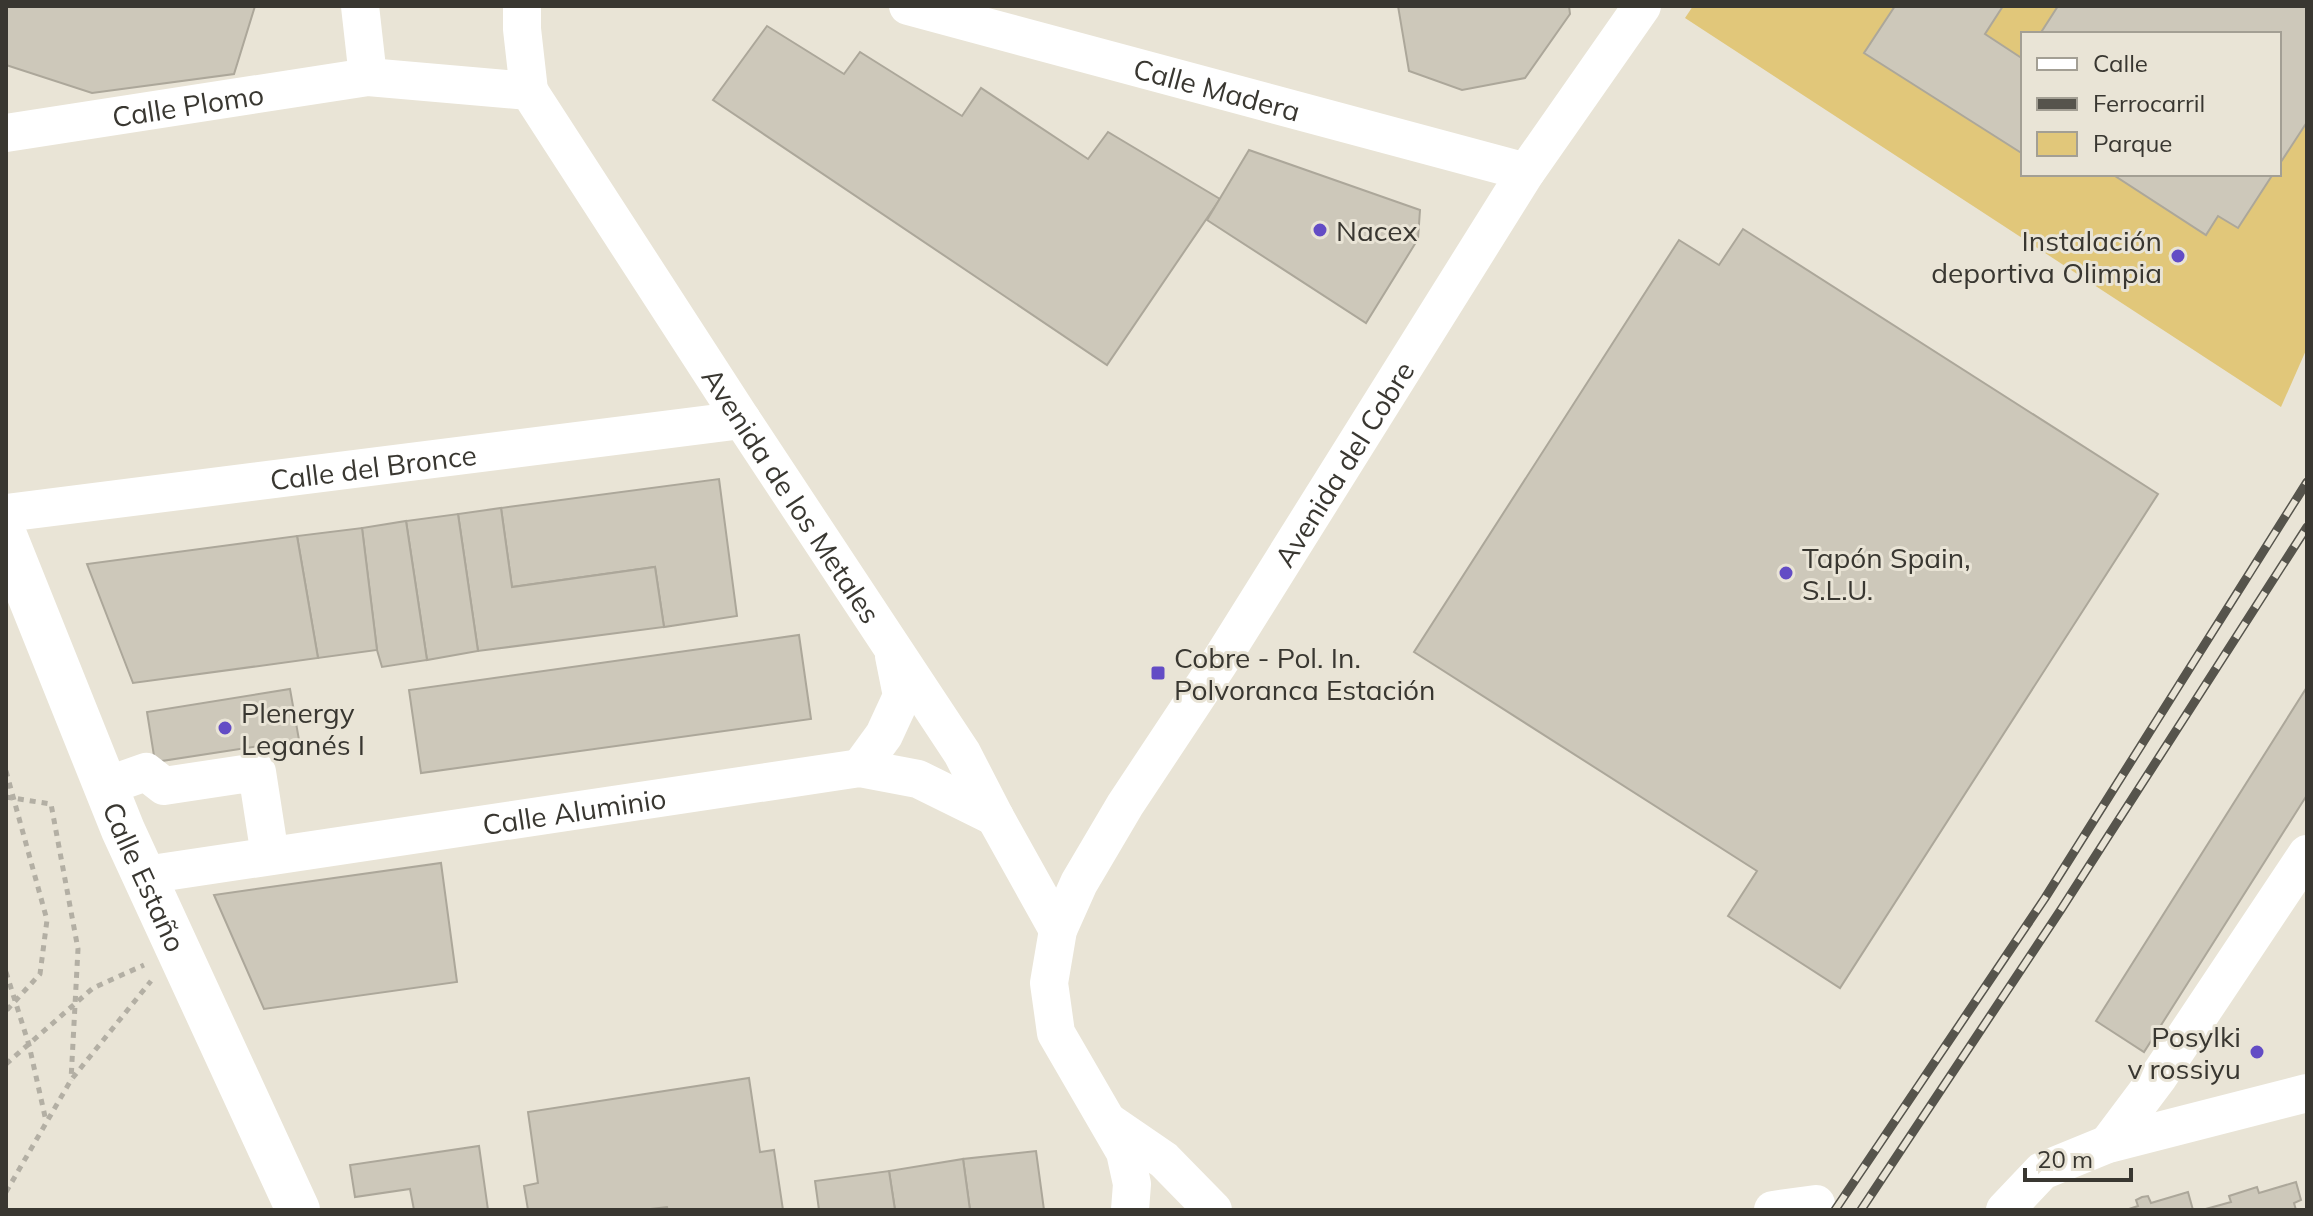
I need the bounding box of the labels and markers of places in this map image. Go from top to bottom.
place label: Nacex [1336,213,1417,248]
marker: Nacex [1311,221,1329,239]
place label: Instalación deportiva Olimpia [1931,223,2162,290]
marker: Instalación deportiva Olimpia [2169,247,2187,265]
place label: Tapón Spain, S.L.U. [1802,540,1971,607]
marker: Tapón Spain, S.L.U. [1777,564,1795,582]
place label: Cobre - Pol. In. Polvoranca Estación [1174,640,1436,707]
marker: Cobre - Pol. In. Polvoranca Estación [1149,664,1167,682]
place label: Plenergy Leganés I [241,695,365,762]
marker: Plenergy Leganés I [216,719,234,737]
place label: Posylki v rossiyu [2127,1019,2241,1086]
marker: Posylki v rossiyu [2248,1043,2266,1061]

